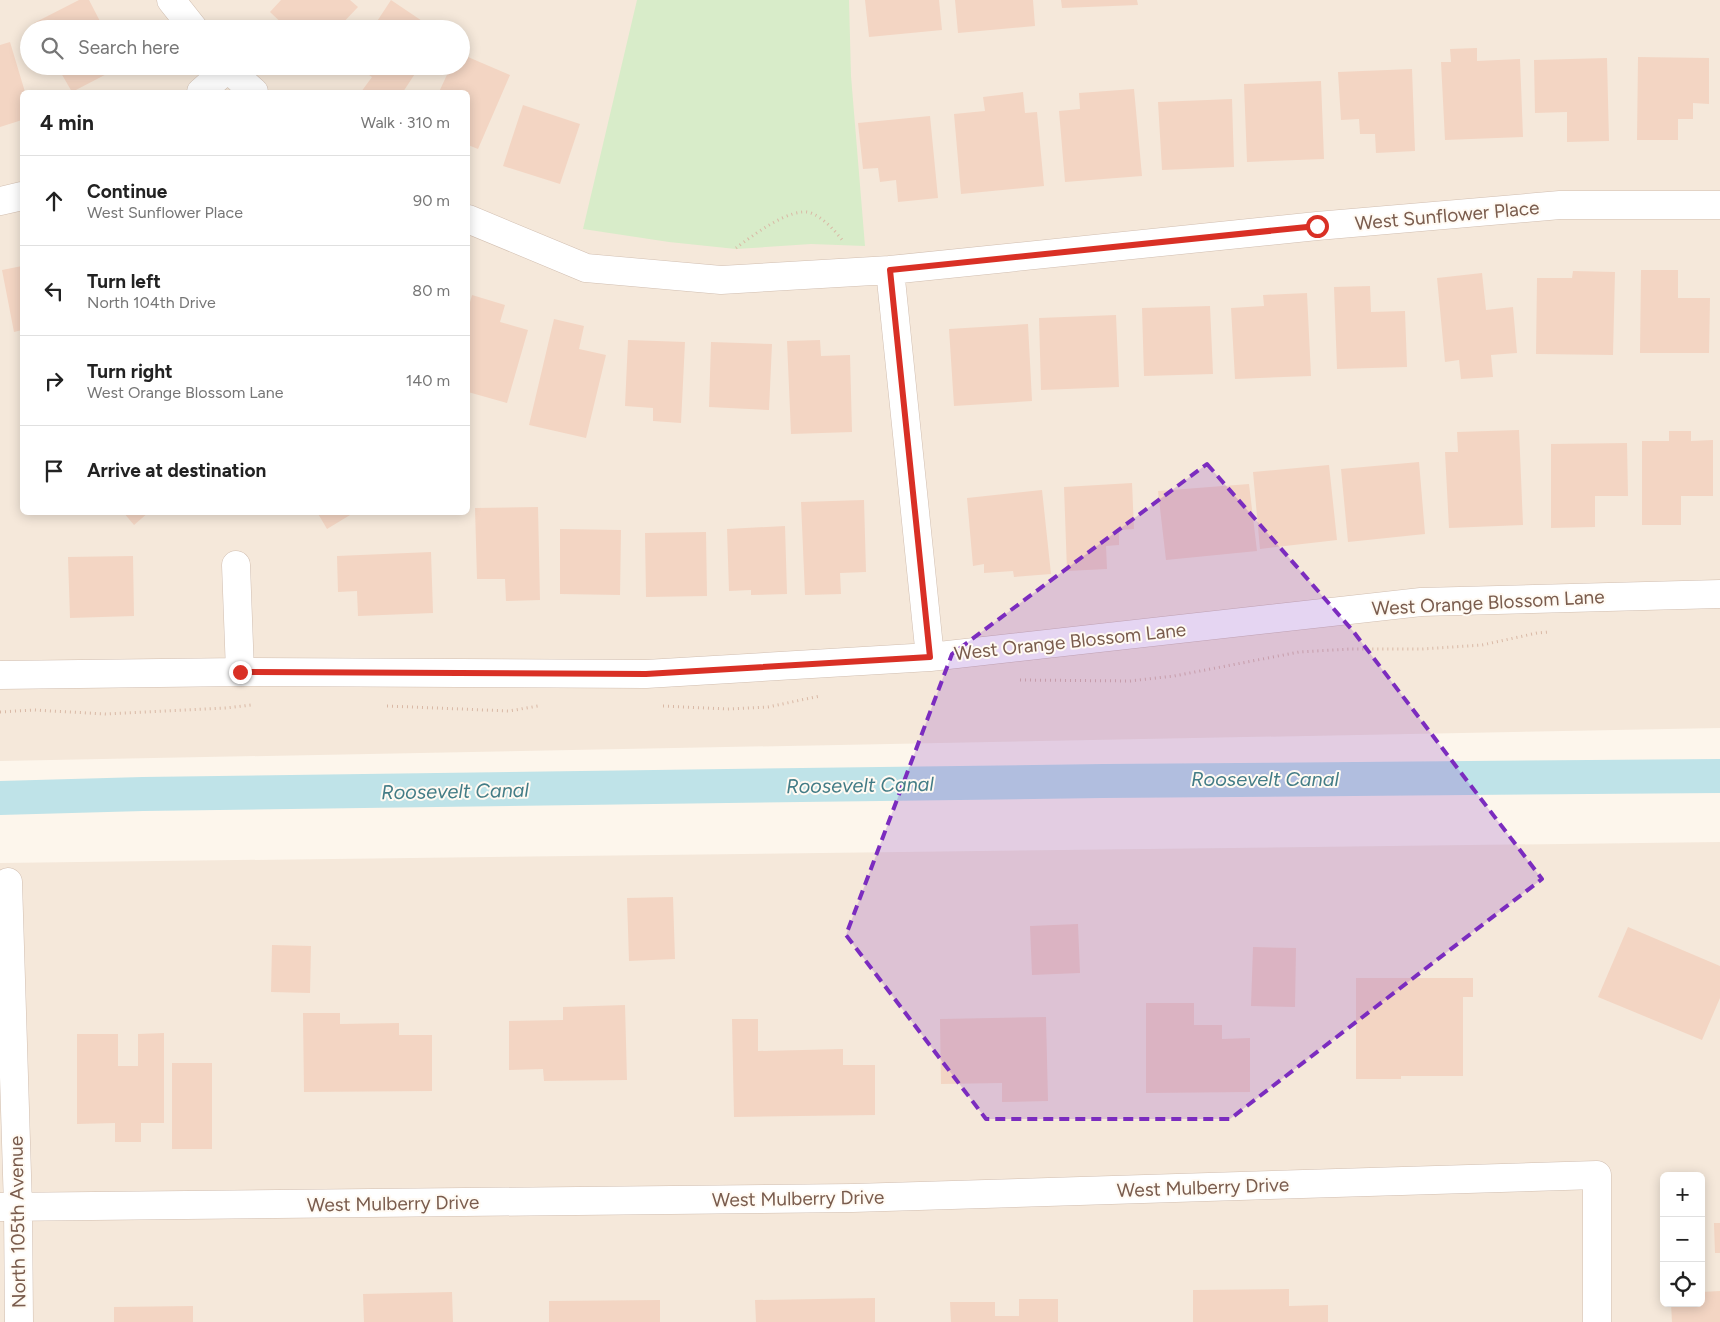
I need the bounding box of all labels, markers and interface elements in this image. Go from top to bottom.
search box [20,20,470,75]
icon: search [38,34,66,62]
text: Search here [78,36,180,59]
text: 4 min [40,110,94,135]
text: Walk · 310 m [361,113,450,132]
text: Continue [87,180,167,203]
icon: ahead [40,187,68,215]
text: 90 m [413,191,450,210]
street label: West Sunflower Place [1354,196,1540,235]
text: West Sunflower Place [87,203,243,222]
route start [1306,215,1329,238]
text: Turn left [87,270,161,293]
icon: left [40,277,68,305]
text: 80 m [412,281,450,300]
text: North 104th Drive [87,293,216,312]
text: Turn right [87,360,173,383]
icon: right [40,367,68,395]
text: 140 m [406,371,450,390]
text: West Orange Blossom Lane [87,383,283,402]
icon: arrive [40,457,68,485]
text: Arrive at destination [87,459,266,482]
street label: West Orange Blossom Lane [1371,585,1605,620]
street label: West Orange Blossom Lane [953,618,1187,665]
route end [229,661,252,684]
water label: Roosevelt Canal [1191,767,1339,791]
water label: Roosevelt Canal [786,772,935,798]
water label: Roosevelt Canal [381,778,530,804]
street label: North 105th Avenue [4,1136,31,1308]
map controls [1660,1172,1705,1307]
button: + [1660,1172,1705,1217]
street label: West Mulberry Drive [1116,1173,1290,1202]
street label: West Mulberry Drive [712,1185,884,1212]
street label: West Mulberry Drive [307,1190,479,1217]
button: − [1660,1217,1705,1262]
button: locate [1660,1262,1705,1307]

